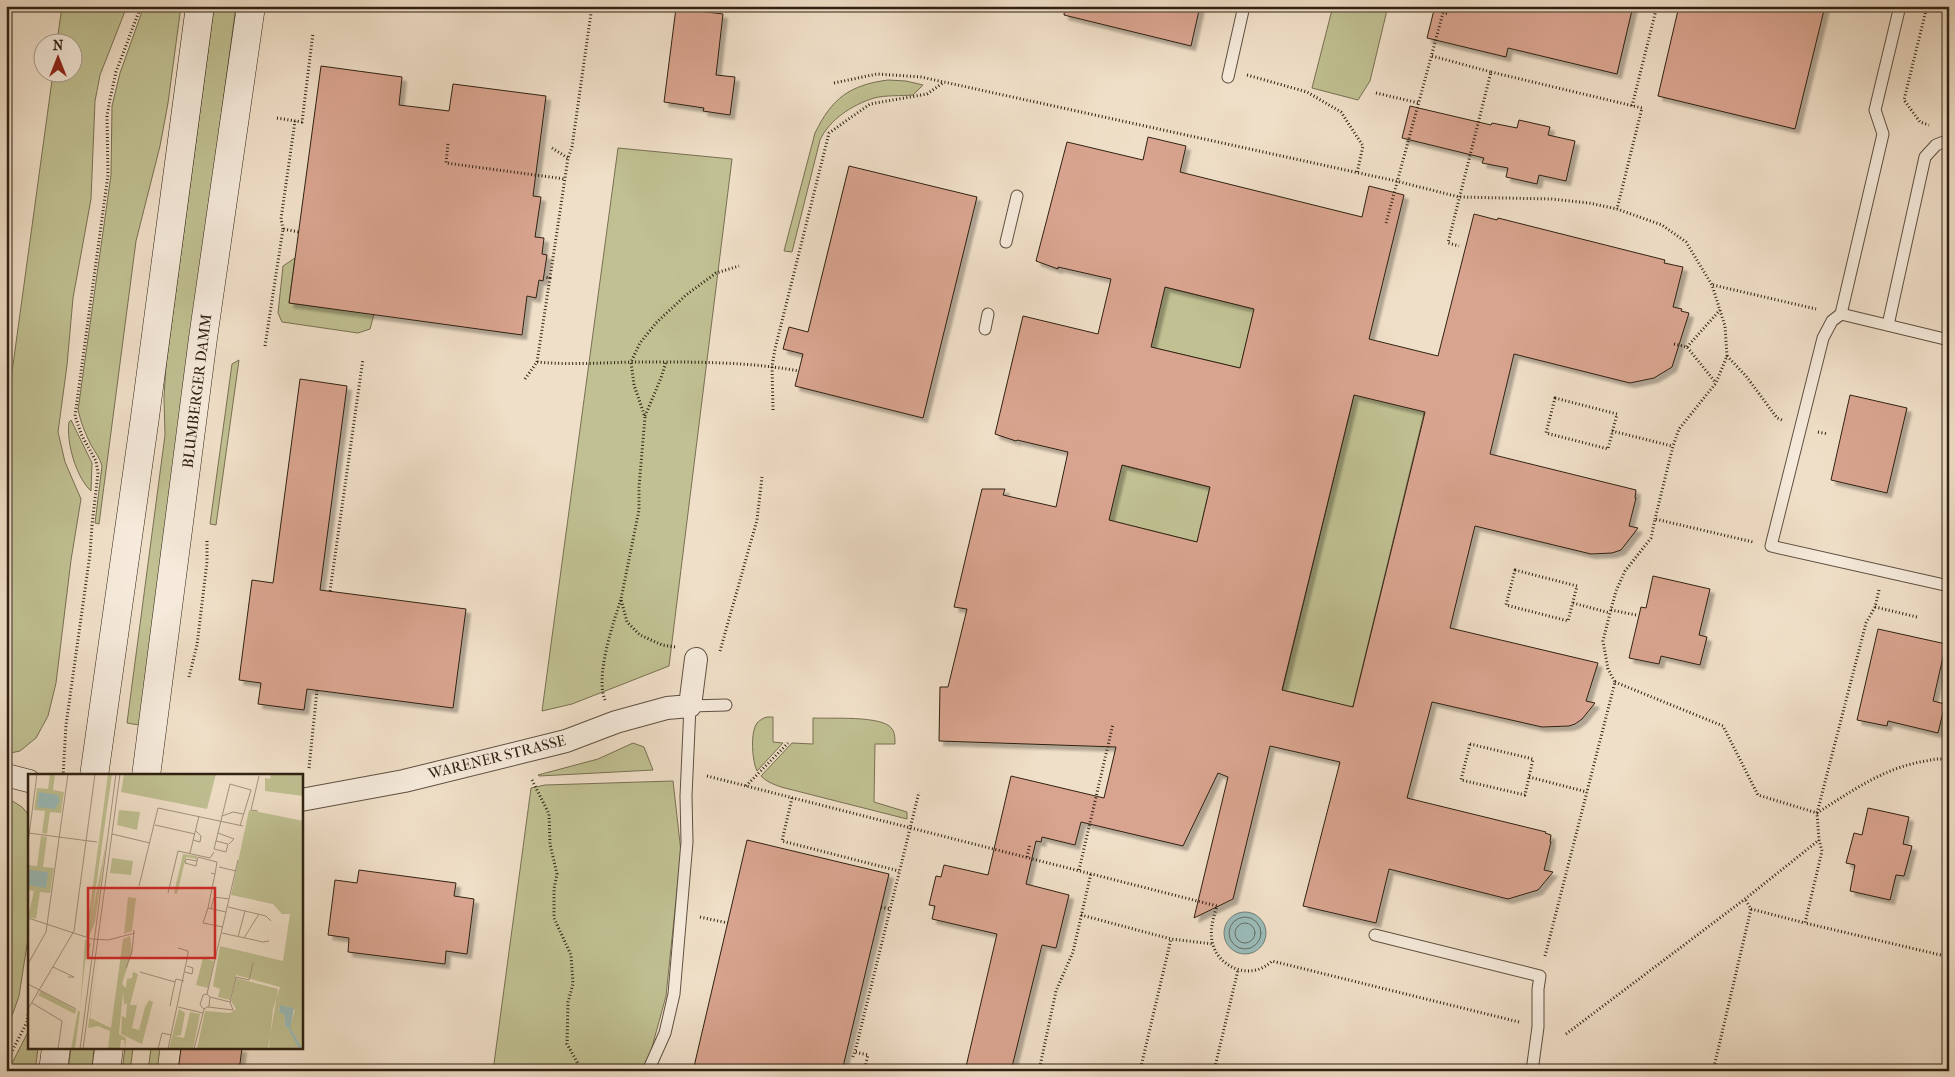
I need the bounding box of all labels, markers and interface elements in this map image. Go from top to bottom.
north arrow [32,32,82,82]
text: N [53,37,64,54]
street label: BLUMBERGER DAMM [179,313,215,469]
street label: WARENER STRASSE [425,731,568,783]
inset map [28,774,302,1050]

